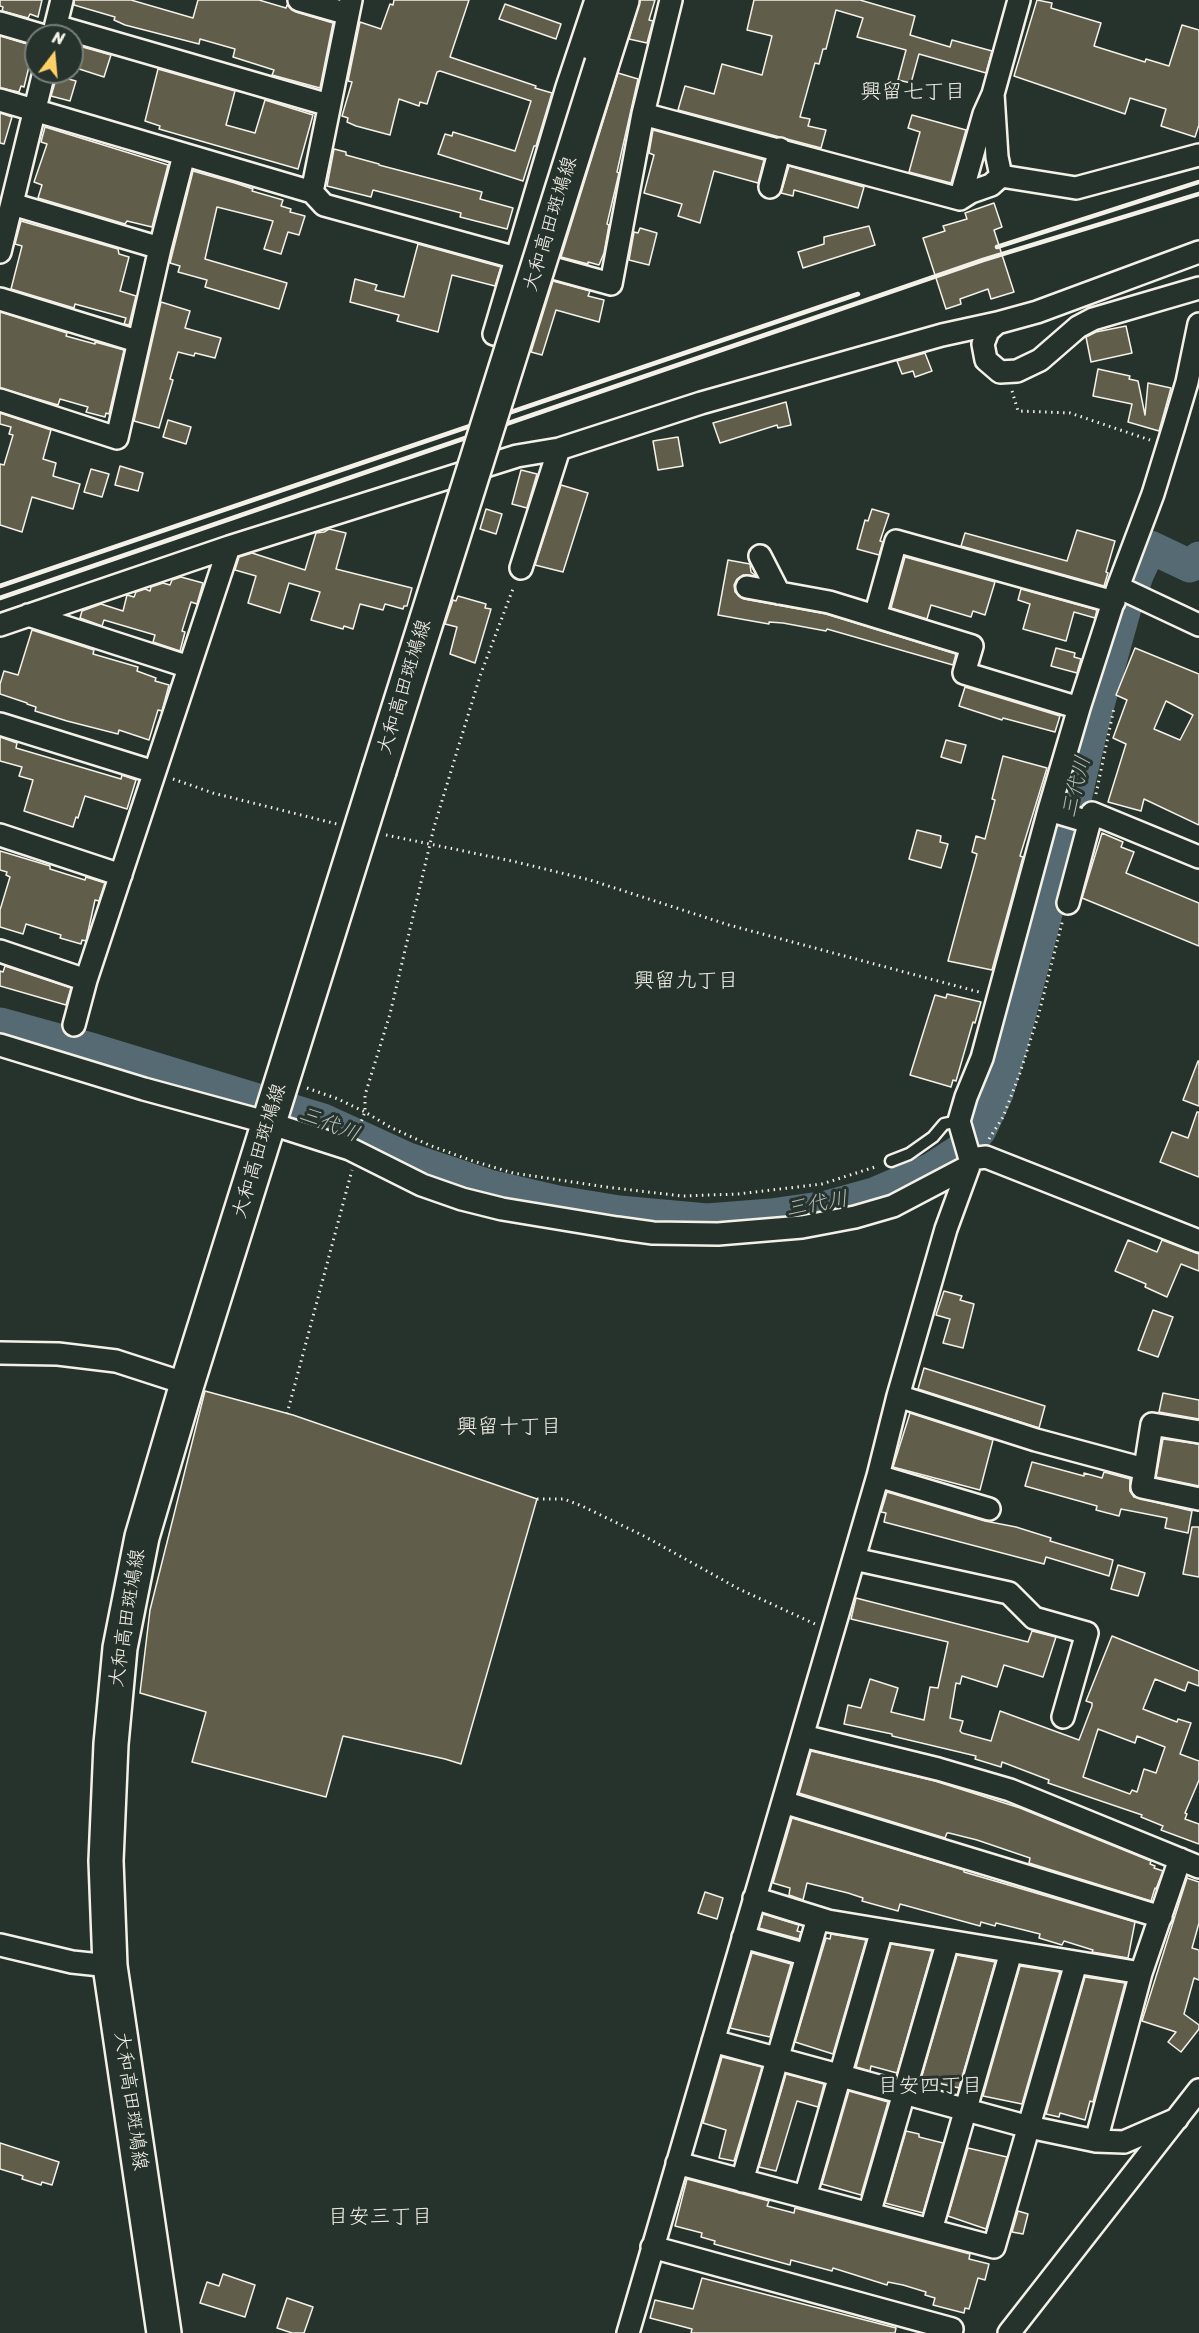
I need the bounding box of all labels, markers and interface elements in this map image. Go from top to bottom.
text: N [49,23,68,54]
north arrow [24,24,84,84]
district label: 興留七丁目 [861,80,965,106]
street label: 大和高田斑鳩線 [519,154,583,294]
street label: 大和高田斑鳩線 [373,617,437,757]
water label: 三代川 [1057,753,1097,821]
district label: 興留九丁目 [634,969,738,995]
street label: 大和高田斑鳩線 [228,1081,292,1221]
water label: 三代川 [295,1102,363,1148]
water label: 三代川 [784,1187,850,1223]
district label: 興留十丁目 [457,1415,561,1441]
street label: 大和高田斑鳩線 [105,1547,151,1689]
street label: 大和高田斑鳩線 [108,2030,152,2172]
district label: 目安四丁目 [878,2074,982,2100]
district label: 目安三丁目 [328,2205,432,2231]

